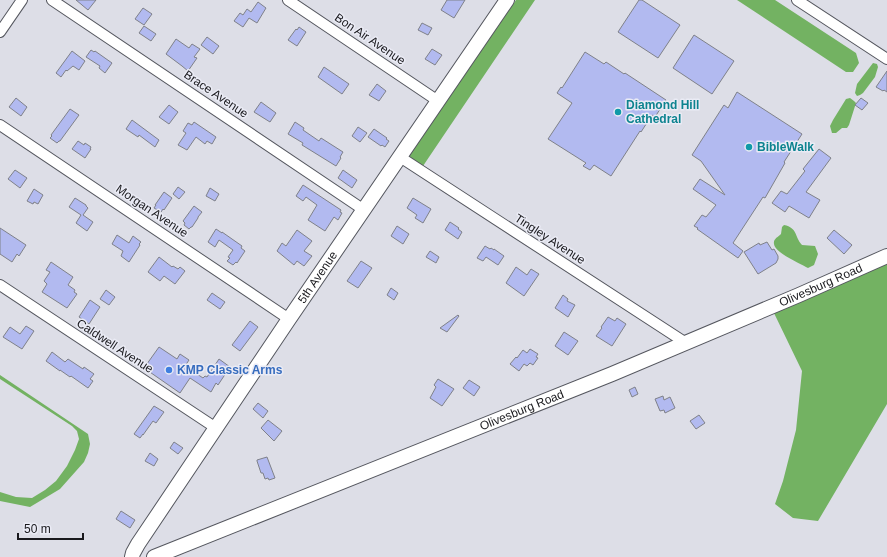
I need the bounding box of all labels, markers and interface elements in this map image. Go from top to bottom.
street label: Bon Air Avenue [332,10,408,68]
street label: Brace Avenue [181,67,251,121]
place label: Diamond Hill Cathedral [626,98,699,126]
marker: Diamond Hill Cathedral [613,107,623,117]
place label: BibleWalk [757,140,814,154]
marker: BibleWalk [744,142,754,152]
street label: Morgan Avenue [113,182,191,240]
street label: Tingley Avenue [512,211,588,267]
street label: 5th Avenue [295,248,340,306]
street label: Olivesburg Road [777,261,865,310]
street label: Caldwell Avenue [74,316,156,376]
place label: KMP Classic Arms [177,363,283,377]
marker: KMP Classic Arms [164,365,174,375]
street label: Olivesburg Road [478,387,566,433]
scale bar [18,515,83,541]
text: 50 m [24,522,51,536]

